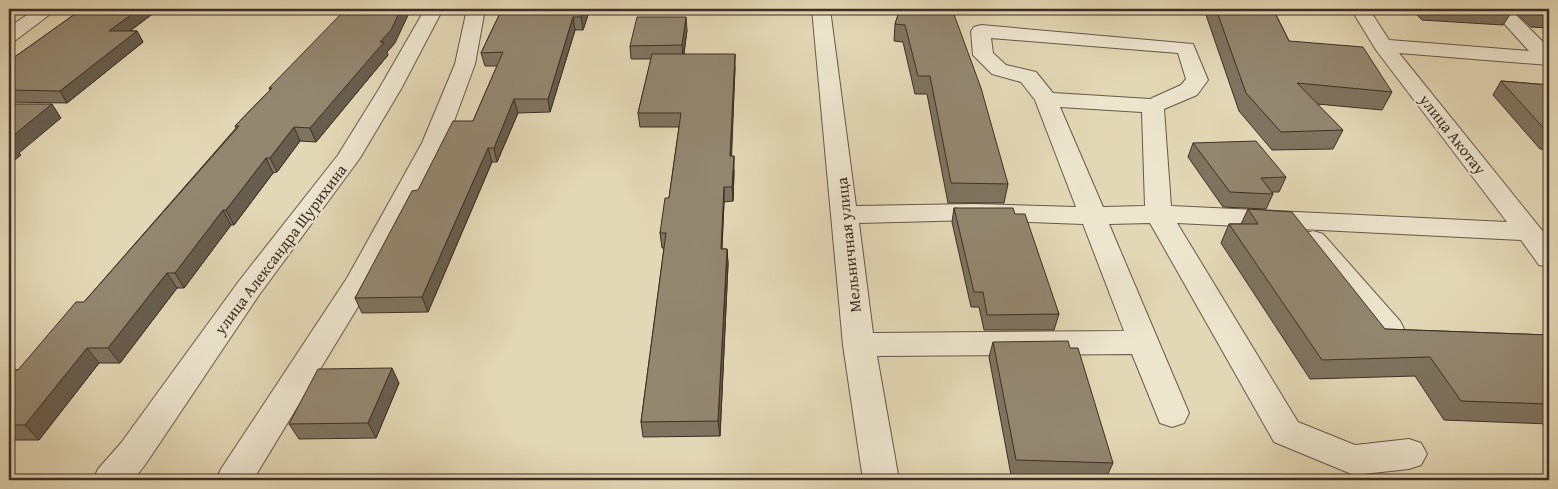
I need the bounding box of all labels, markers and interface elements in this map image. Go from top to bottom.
street label: улица Акотау [1413,88,1492,179]
street label: улица Александра Щурихина [207,158,352,340]
street label: Мельничная улица [829,176,867,314]

